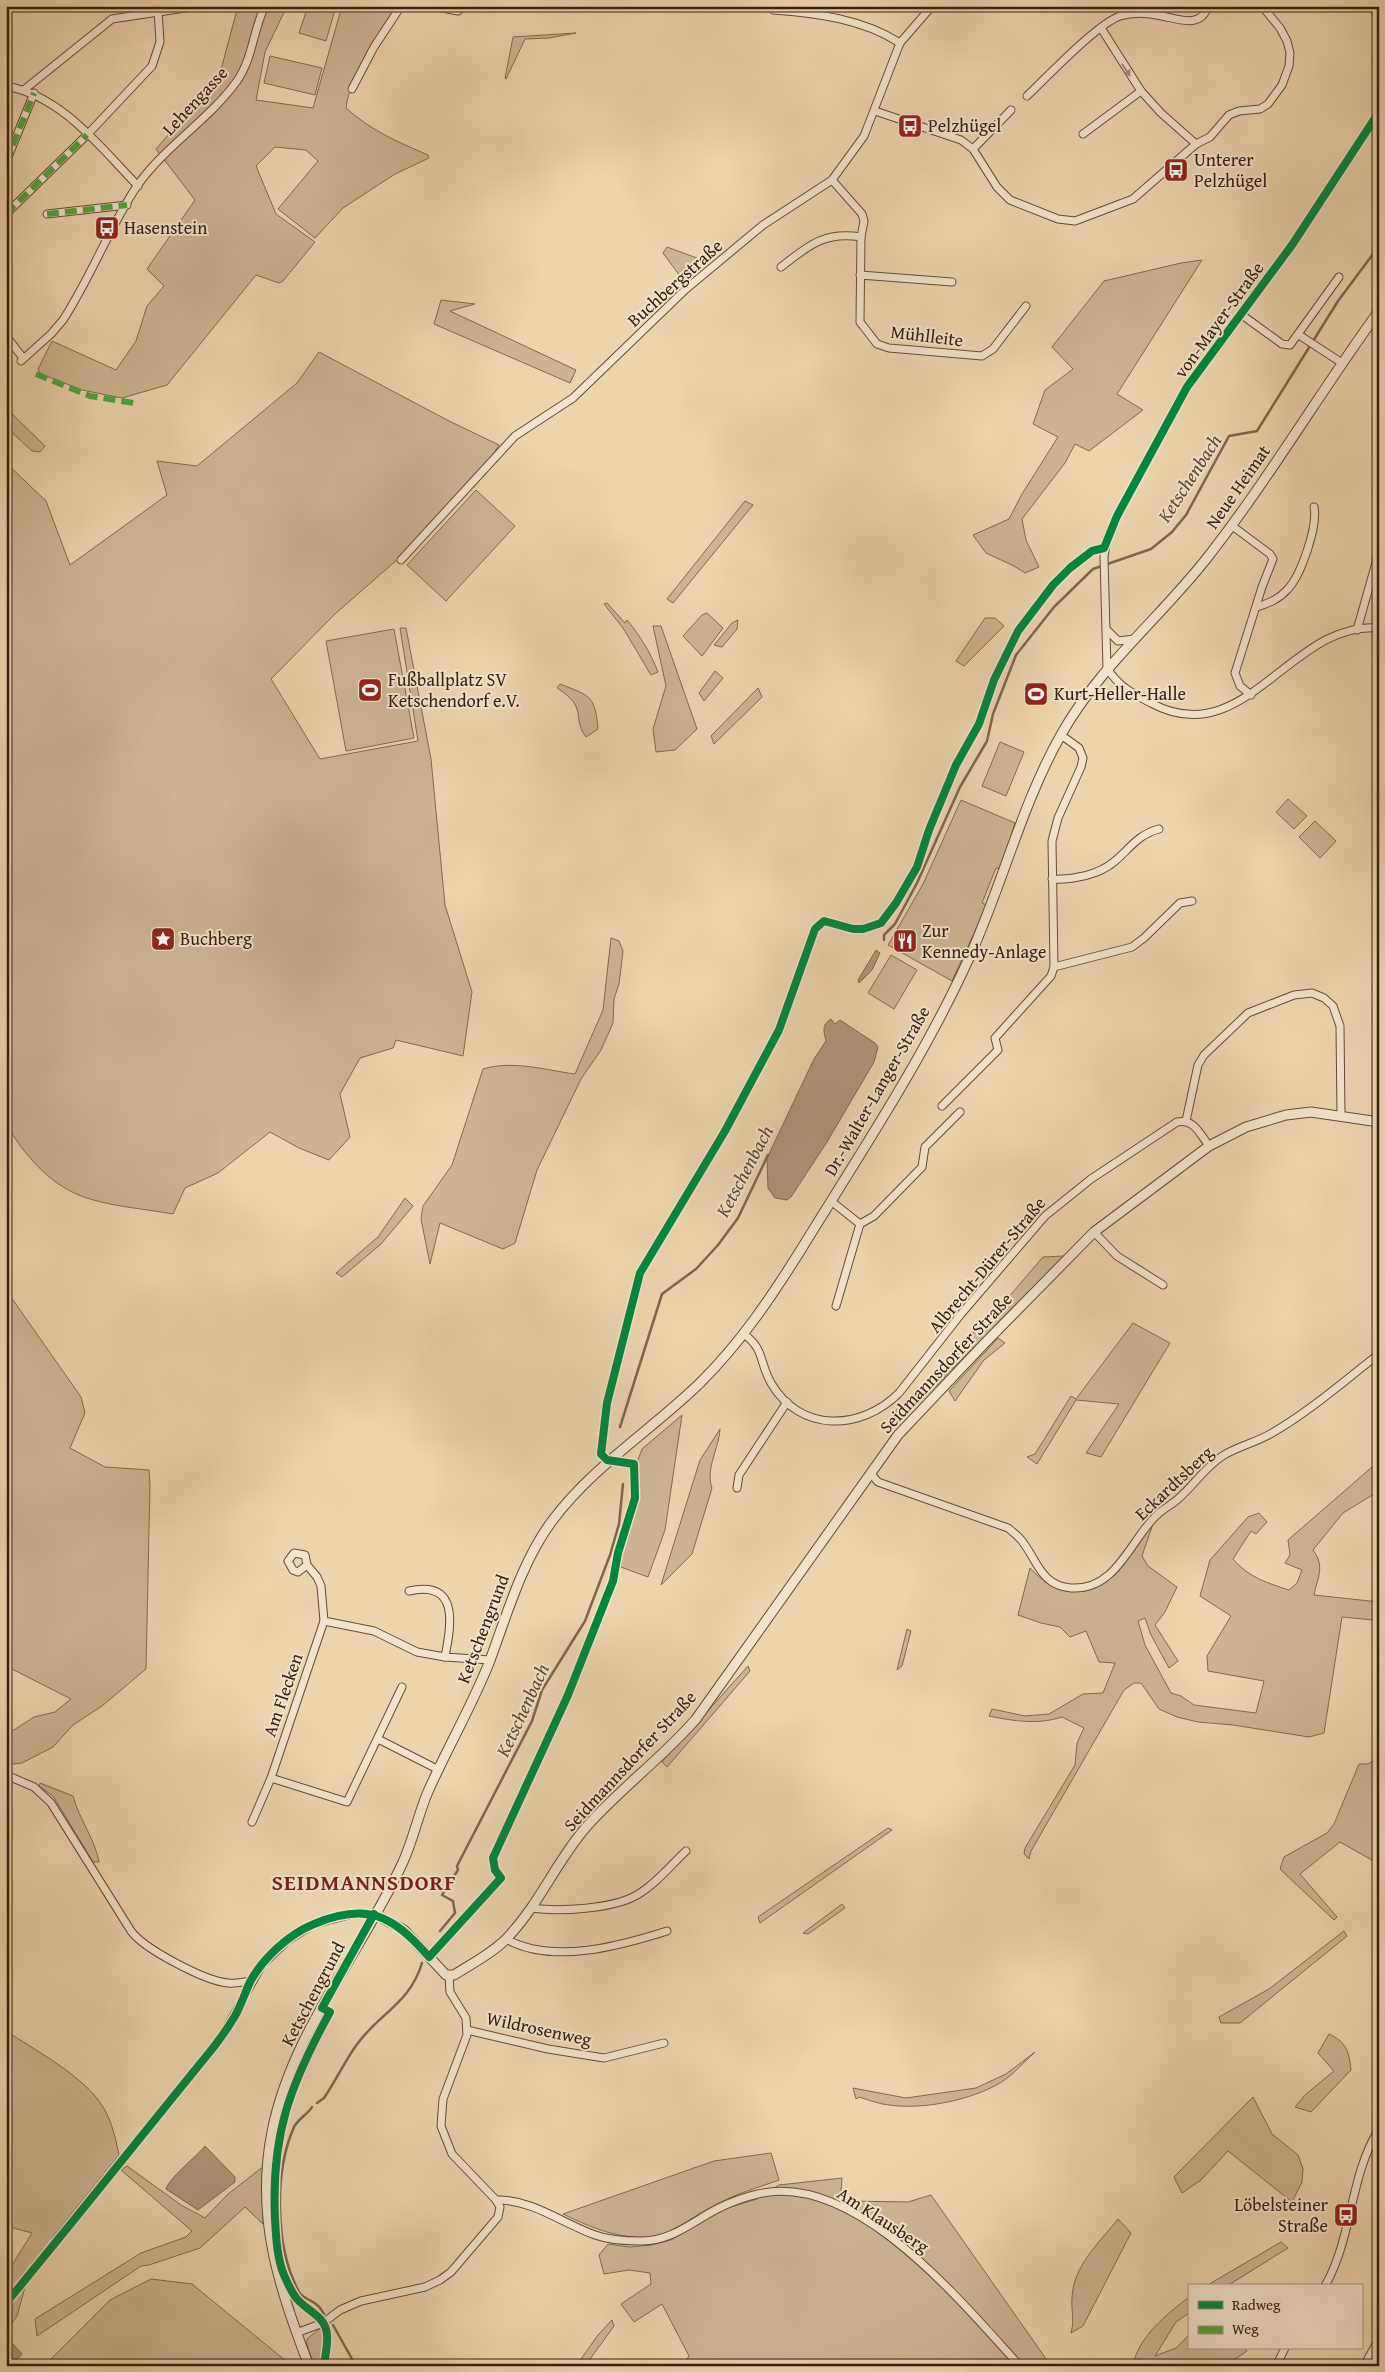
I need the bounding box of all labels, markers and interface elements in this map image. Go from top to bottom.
street label: Lehengasse [155,60,234,141]
one-way arrow [1121,63,1131,76]
place label: Pelzhügel [928,112,1001,139]
bus stop icon: Pelzhügel [897,113,923,139]
place label: Unterer Pelzhügel [1194,146,1267,194]
bus stop icon: Unterer Pelzhügel [1163,157,1189,183]
place label: Hasenstein [124,214,207,241]
bus stop icon: Hasenstein [94,215,120,241]
street label: Buchbergstraße [621,232,728,333]
street label: von-Mayer-Straße [1167,256,1270,383]
street label: Mühlleite [889,318,965,353]
water label: Ketschenbach [1149,428,1228,528]
street label: Neue Heimat [1199,439,1277,534]
place label: Fußballplatz SV Ketschendorf e.V. [388,666,520,714]
sports icon: Fußballplatz SV Ketschendorf e.V. [357,677,383,703]
place label: Kurt-Heller-Halle [1054,680,1186,707]
sports icon: Kurt-Heller-Halle [1023,681,1049,707]
place label: Zur Kennedy-Anlage [922,917,1047,965]
place label: Buchberg [180,925,252,952]
place icon: Buchberg [150,926,176,952]
restaurant icon: Zur Kennedy-Anlage [892,928,918,954]
street label: Dr.-Walter-Langer-Straße [817,1001,936,1181]
water label: Ketschenbach [708,1120,780,1223]
street label: Albrecht-Dürer-Straße [921,1191,1052,1339]
street label: Seidmannsdorfer Straße [873,1286,1018,1439]
street label: Eckardtsberg [1128,1439,1219,1526]
street label: Ketschengrund [449,1570,516,1687]
street label: Am Flecken [256,1649,309,1740]
water label: Ketschenbach [488,1658,556,1762]
street label: Seidmannsdorfer Straße [557,1684,702,1837]
district label: SEIDMANNSDORF [271,1866,457,1898]
street label: Ketschengrund [274,1936,352,2051]
street label: Wildrosenweg [484,2004,594,2053]
street label: Am Klausberg [832,2180,935,2259]
place label: Löbelsteiner Straße [1234,2191,1329,2239]
bus stop icon: Löbelsteiner Straße [1333,2202,1359,2228]
legend [1188,2284,1362,2350]
text: Radweg [1232,2294,1281,2315]
text: Weg [1232,2318,1259,2339]

